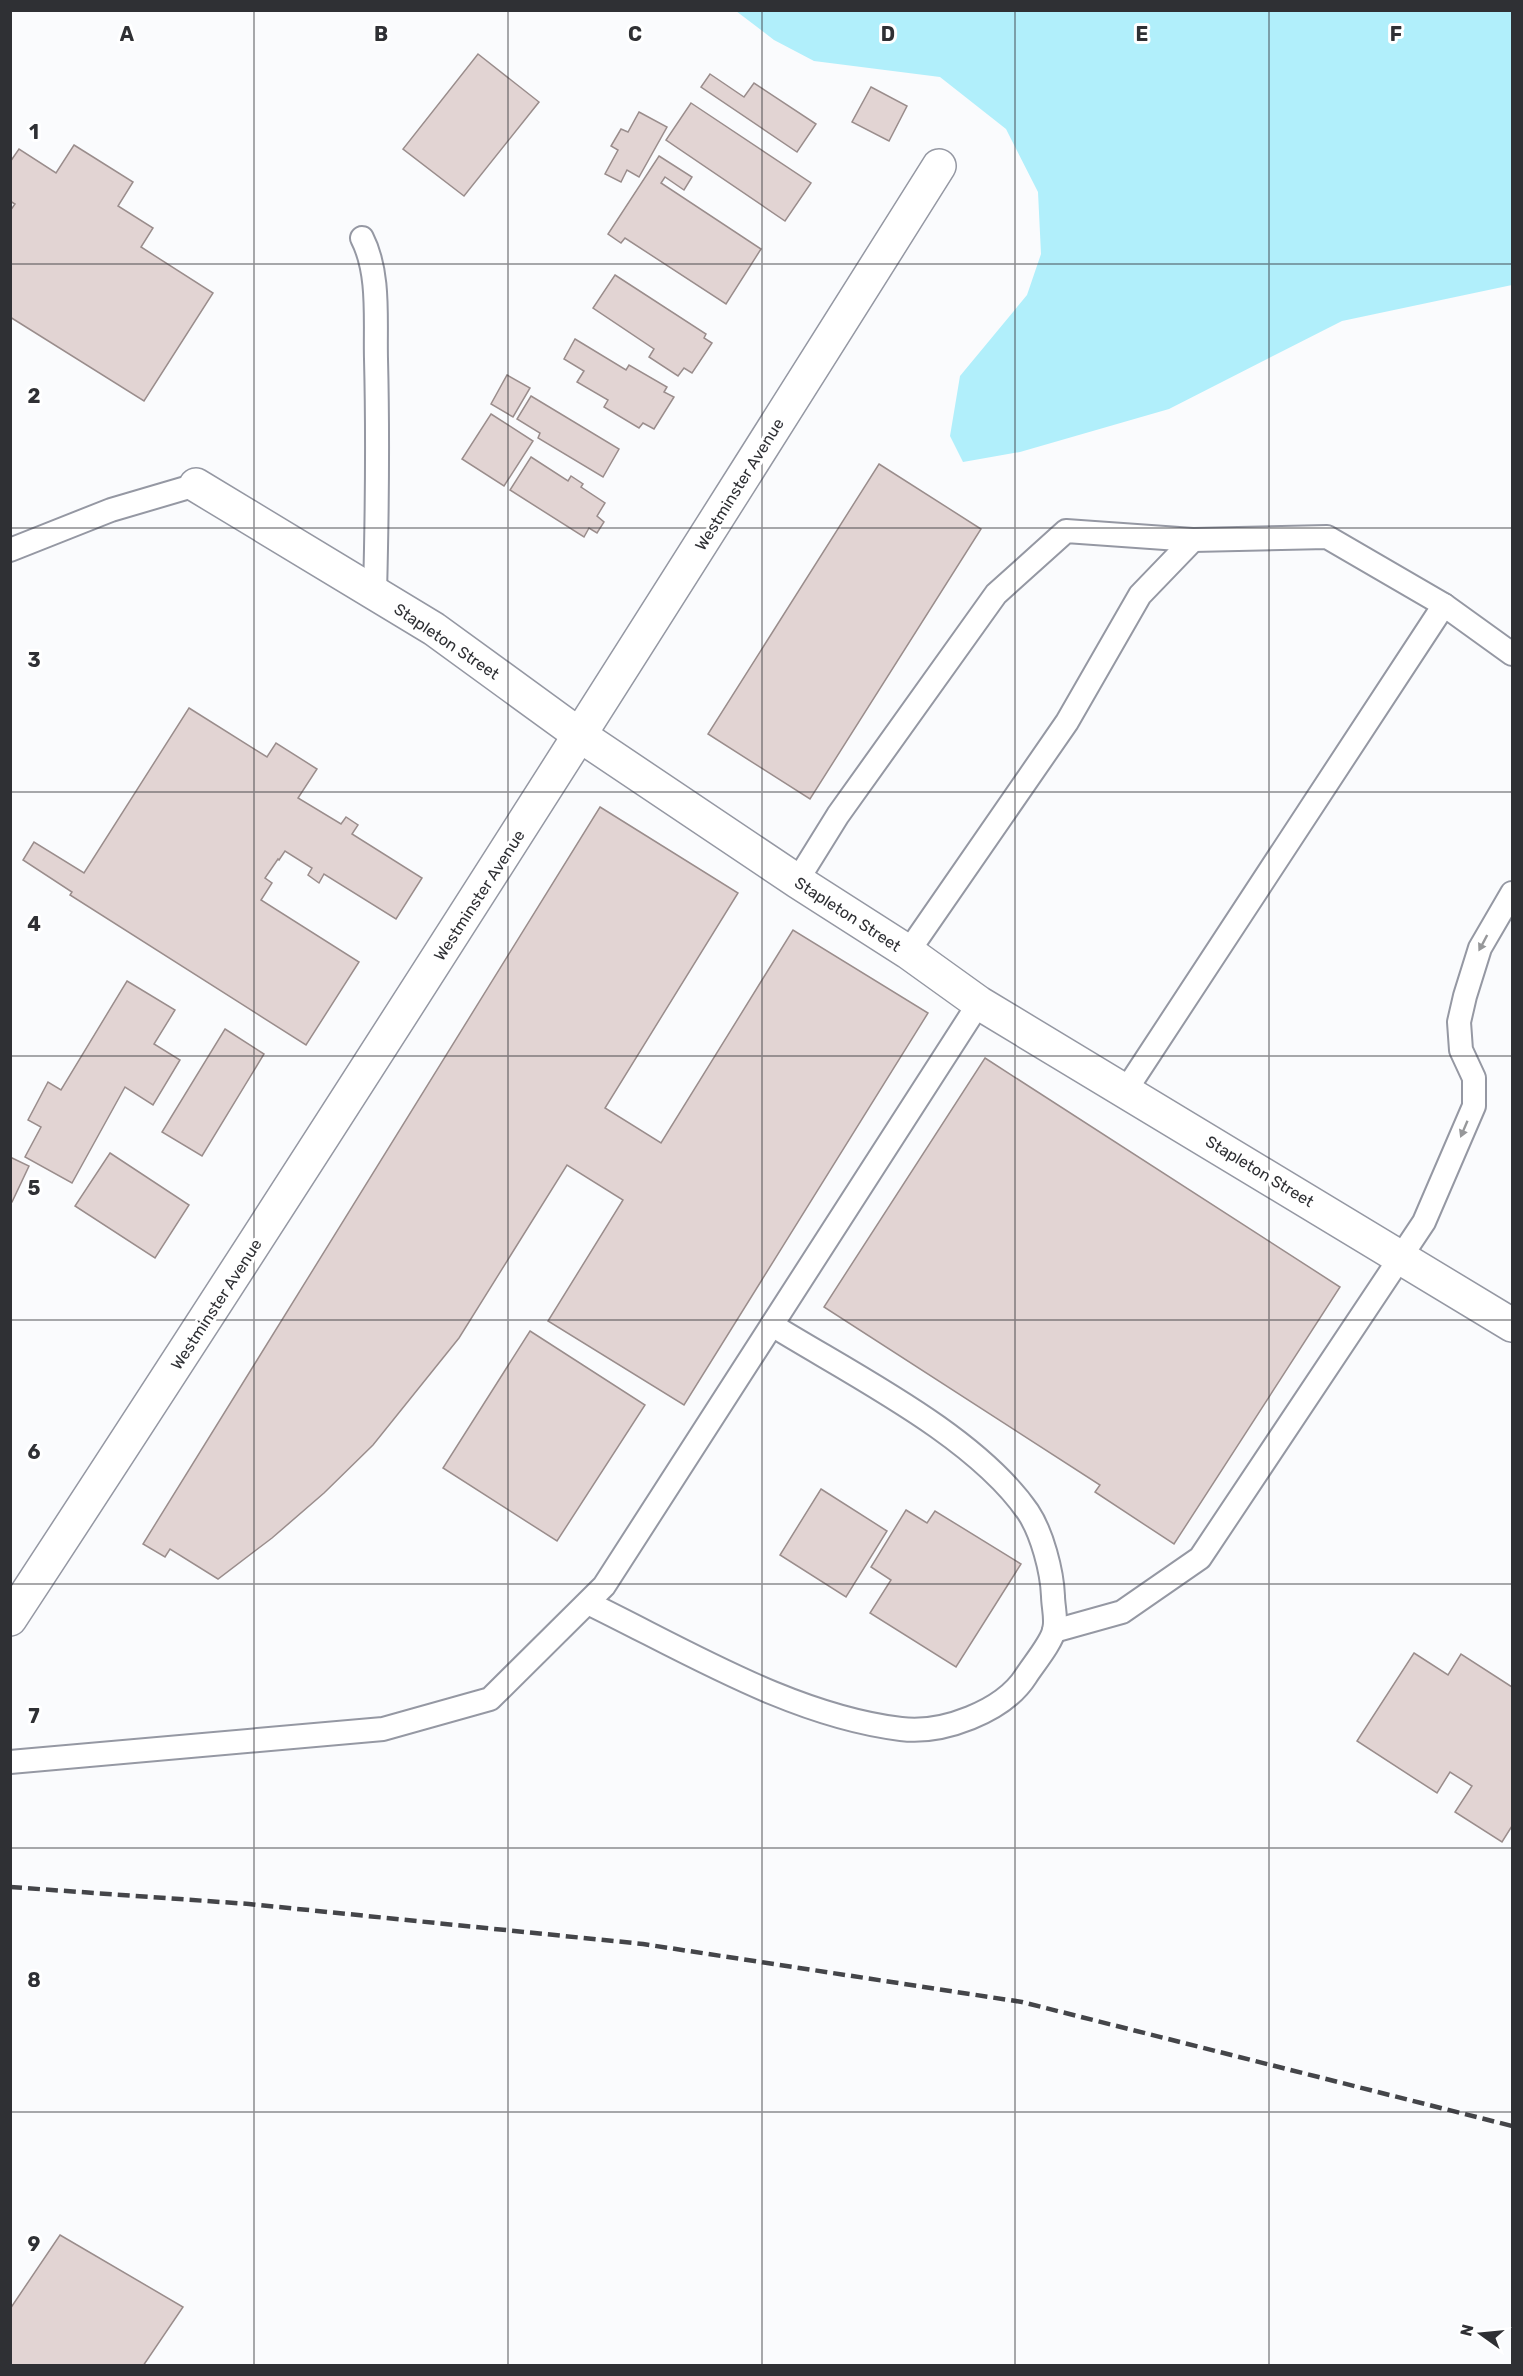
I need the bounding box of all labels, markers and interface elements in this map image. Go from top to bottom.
text: A [120,22,135,46]
text: B [374,22,388,46]
text: C [628,22,642,46]
text: D [881,22,895,46]
text: E [1136,22,1148,46]
text: F [1390,22,1402,46]
text: 1 [29,120,39,144]
text: 2 [28,384,41,408]
street label: Westminster Avenue [691,415,788,554]
street label: Stapleton Street [391,599,503,684]
text: 3 [27,648,41,672]
street label: Westminster Avenue [430,826,529,964]
street label: Stapleton Street [791,873,904,956]
text: 4 [27,912,41,936]
one-way arrow [1478,935,1488,952]
one-way arrow [1459,1120,1468,1138]
street label: Stapleton Street [1202,1132,1317,1211]
text: 5 [28,1176,41,1200]
street label: Westminster Avenue [167,1235,266,1373]
text: 6 [27,1440,41,1464]
text: 7 [28,1704,40,1728]
text: 8 [27,1968,41,1992]
text: 9 [28,2232,41,2256]
north arrow [1451,2304,1511,2364]
text: N [1456,2322,1478,2338]

